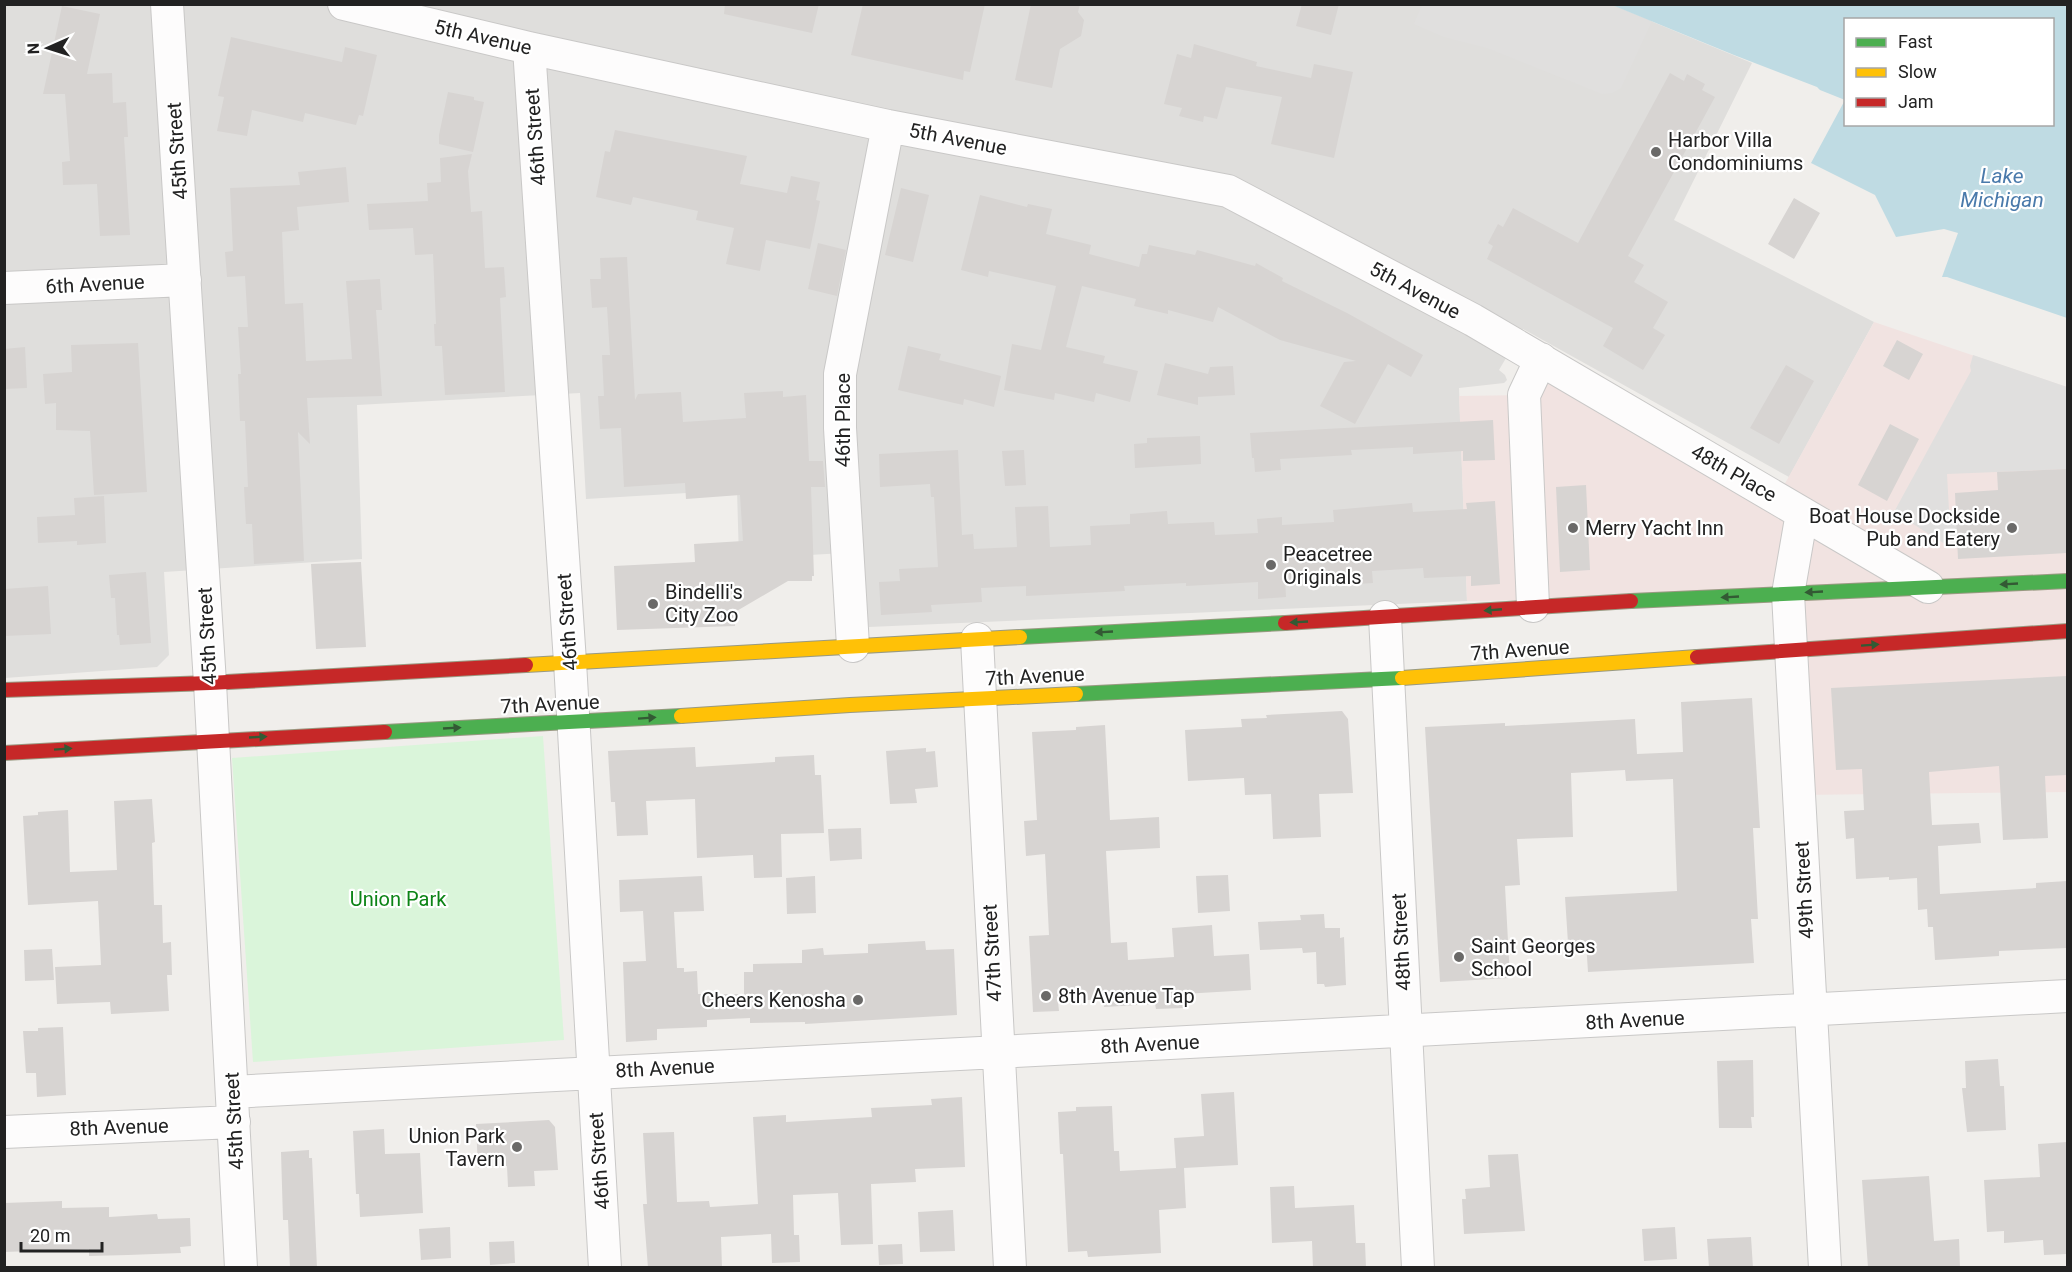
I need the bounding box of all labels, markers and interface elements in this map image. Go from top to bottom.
street label: 5th Avenue [432,14,534,60]
north arrow [18,18,78,78]
legend [1844,18,2054,126]
text: Fast [1898,31,1933,52]
text: N [24,43,43,55]
text: Slow [1898,61,1937,82]
street label: 46th Street [520,87,550,187]
text: Jam [1898,91,1934,112]
street label: 45th Street [162,101,192,201]
street label: 5th Avenue [907,118,1009,160]
place label: Harbor Villa Condominiums [1668,128,1803,175]
marker: Harbor Villa Condominiums [1649,145,1663,159]
water label: Lake Michigan [1960,164,2044,212]
street label: 5th Avenue [1366,256,1464,324]
street label: 6th Avenue [45,269,145,299]
street label: 46th Place [831,373,855,467]
street label: 48th Place [1687,439,1781,507]
place label: Boat House Dockside Pub and Eatery [1809,504,2001,551]
place label: Merry Yacht Inn [1585,516,1724,540]
marker: Merry Yacht Inn [1566,521,1580,535]
marker: Boat House Dockside Pub and Eatery [2005,521,2019,535]
place label: Peacetree Originals [1283,542,1372,589]
marker: Peacetree Originals [1264,558,1278,572]
street label: 46th Street [552,572,582,672]
one-way arrow [2000,579,2019,588]
place label: Bindelli's City Zoo [665,580,743,627]
street label: 45th Street [192,587,222,685]
one-way arrow [1805,588,1824,597]
one-way arrow [1720,592,1739,601]
marker: Bindelli's City Zoo [646,597,660,611]
one-way arrow [1484,605,1503,614]
one-way arrow [1289,617,1308,626]
one-way arrow [1094,628,1113,637]
street label: 7th Avenue [1470,635,1570,665]
one-way arrow [1860,641,1879,650]
street label: 7th Avenue [985,661,1085,691]
street label: 7th Avenue [500,689,600,719]
one-way arrow [638,714,657,723]
one-way arrow [443,724,462,733]
one-way arrow [248,733,267,742]
one-way arrow [53,745,72,754]
street label: 49th Street [1789,841,1819,939]
park label: Union Park [350,887,447,911]
street label: 48th Street [1386,893,1416,991]
street label: 47th Street [977,904,1007,1002]
place label: Saint Georges School [1471,934,1596,981]
marker: Saint Georges School [1452,950,1466,964]
place label: 8th Avenue Tap [1058,984,1195,1008]
place label: Cheers Kenosha [701,988,846,1012]
marker: 8th Avenue Tap [1039,989,1053,1003]
marker: Cheers Kenosha [851,993,865,1007]
street label: 8th Avenue [1585,1005,1685,1035]
street label: 8th Avenue [1100,1029,1200,1059]
street label: 8th Avenue [615,1053,715,1083]
street label: 45th Street [219,1072,249,1170]
street label: 46th Street [584,1111,614,1211]
street label: 8th Avenue [69,1113,169,1141]
place label: Union Park Tavern [408,1124,506,1171]
marker: Union Park Tavern [510,1140,524,1154]
scale bar [21,1215,102,1253]
text: 20 m [30,1225,70,1246]

